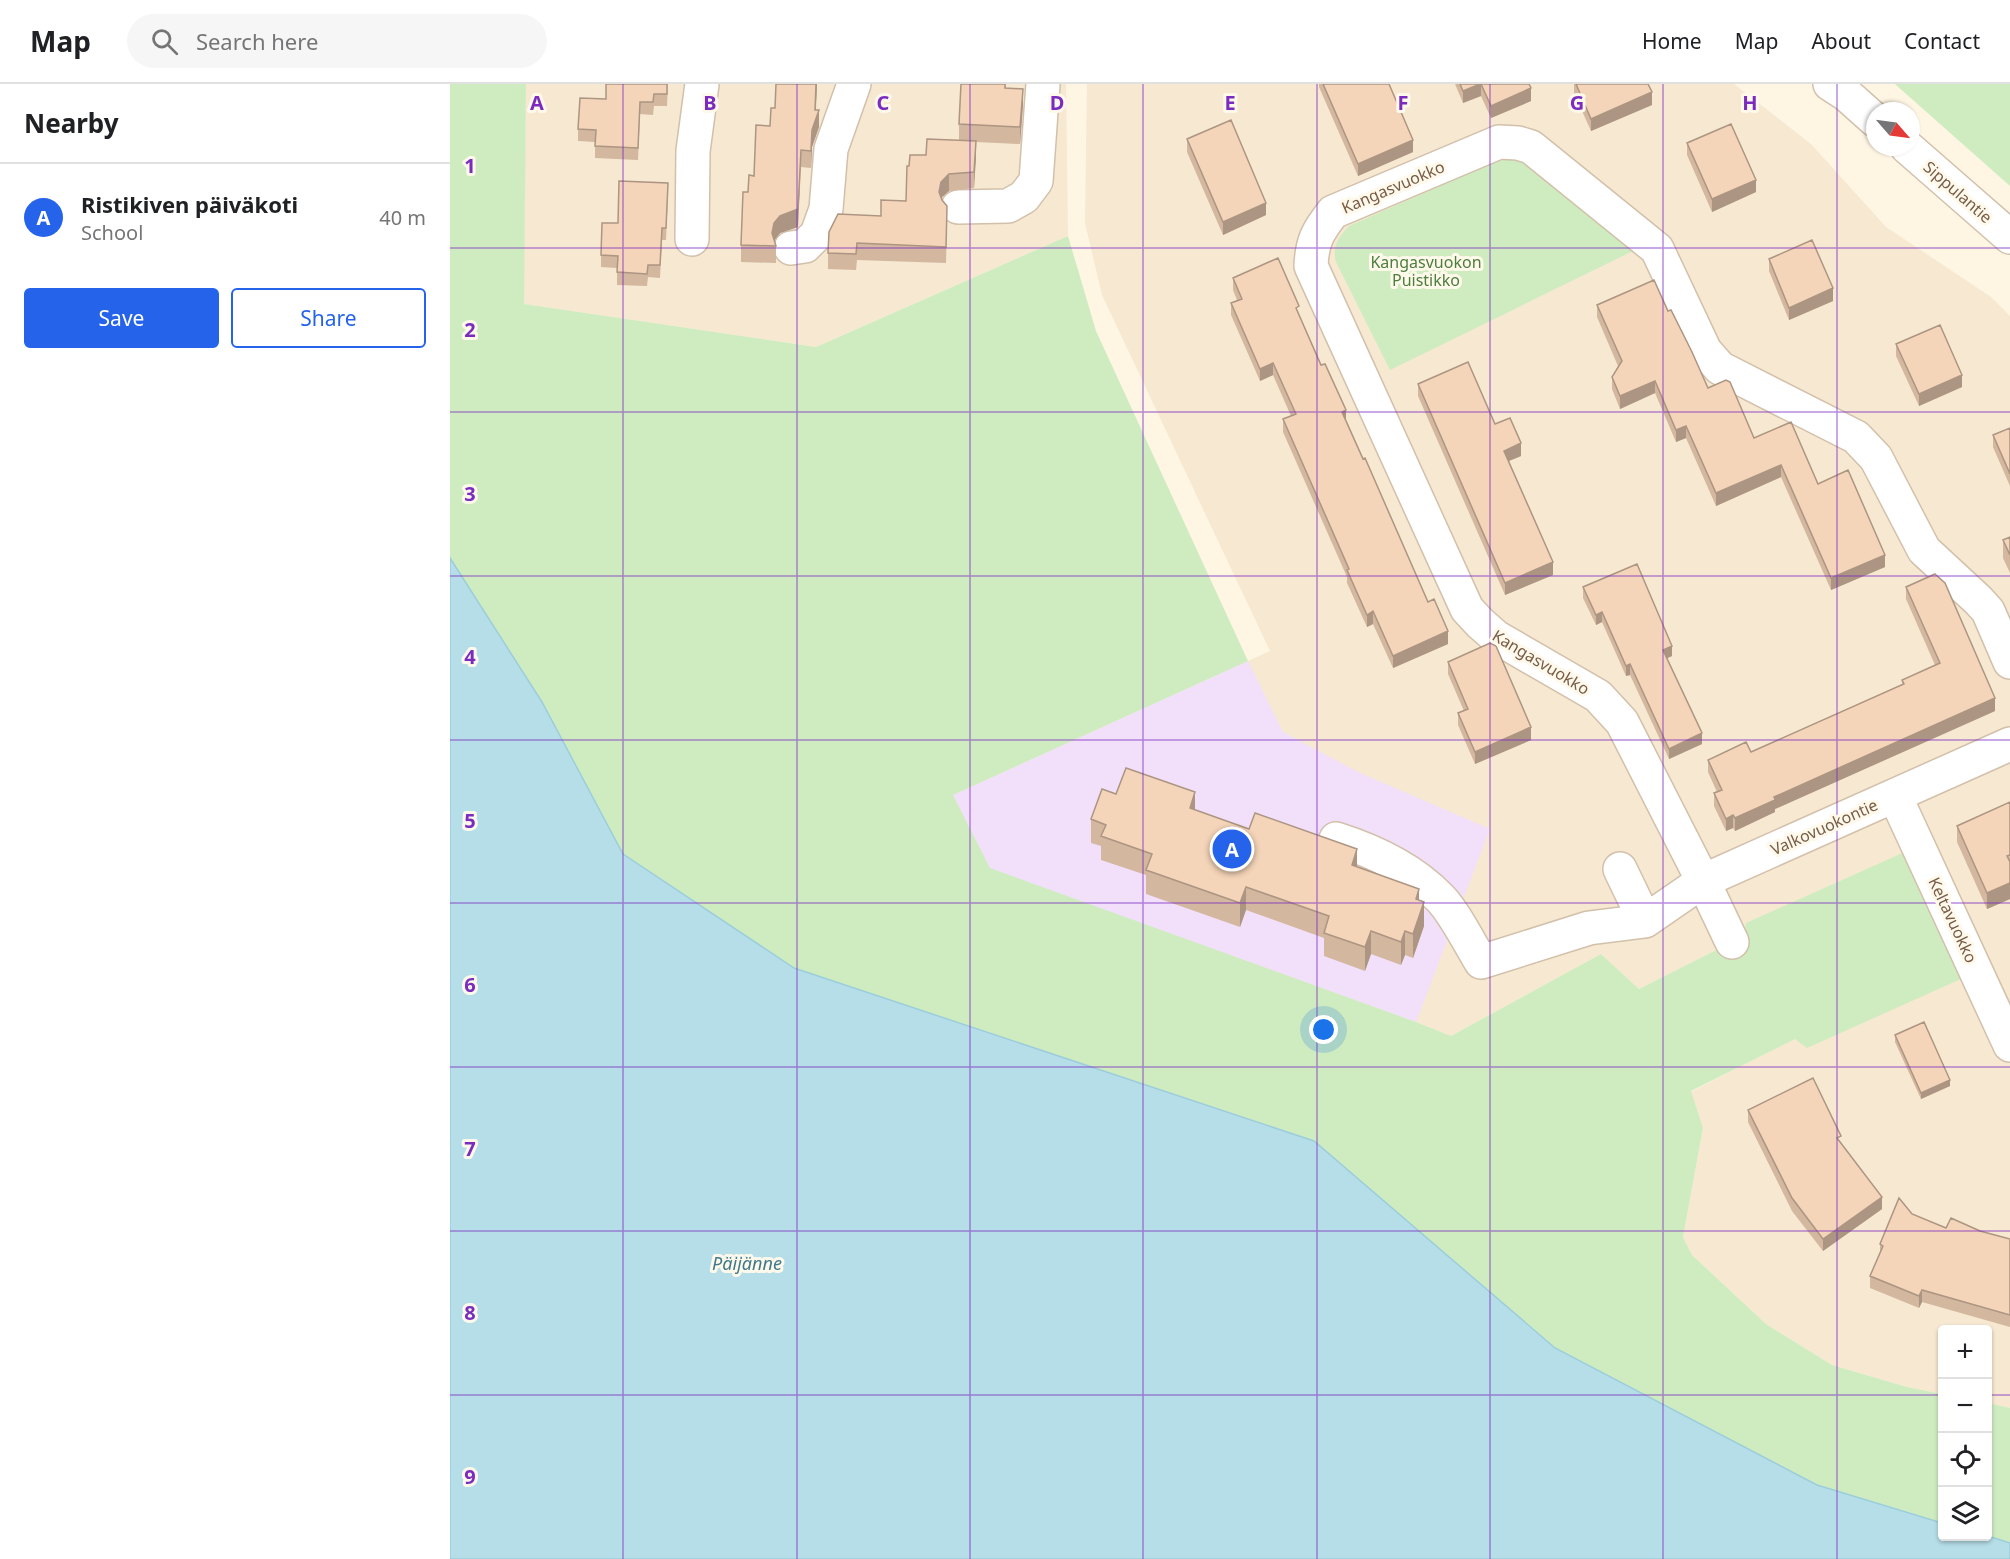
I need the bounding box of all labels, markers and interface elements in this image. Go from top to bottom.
search box [127,14,547,68]
text: Map [30,22,91,60]
icon: search [148,25,181,58]
text: Search here [196,26,318,56]
text: Home [1642,27,1702,55]
text: Map [1735,27,1778,55]
text: About [1811,27,1871,55]
text: Contact [1904,27,1980,55]
text: A [530,89,544,116]
text: B [703,89,717,116]
text: C [877,89,890,116]
text: D [1050,89,1064,116]
text: E [1224,89,1236,116]
text: F [1398,89,1408,116]
text: G [1570,89,1584,116]
text: H [1742,89,1758,116]
north arrow [1866,102,1920,156]
text: Nearby [24,105,119,141]
text: 1 [464,152,476,179]
street label: Kangasvuokko [1338,155,1448,219]
street label: Sippulantie [1919,156,1997,228]
text: Ristikiven päiväkoti [81,189,298,219]
text: A [37,204,50,231]
text: 40 m [379,204,426,231]
text: School [81,219,143,246]
park label: Kangasvuokon Puistikko [1370,251,1482,291]
button: Save [24,288,219,348]
button: Share [231,288,426,348]
text: 2 [464,316,476,343]
text: 3 [464,480,476,507]
street label: Kangasvuokko [1488,624,1594,700]
text: 4 [464,643,476,670]
street label: Valkovuokontie [1767,794,1881,860]
text: 5 [464,807,476,834]
pin: A [1212,826,1252,872]
street label: Keltavuokko [1924,874,1982,966]
text: 6 [464,971,476,998]
your location [1309,1015,1338,1044]
text: 7 [464,1135,476,1162]
water label: Päijänne [712,1251,782,1275]
text: 8 [464,1299,476,1326]
map controls [1938,1325,1992,1541]
button: + [1938,1325,1992,1379]
button: − [1938,1379,1992,1433]
button: locate [1938,1433,1992,1487]
text: 9 [464,1463,476,1490]
button: layers [1938,1487,1992,1541]

